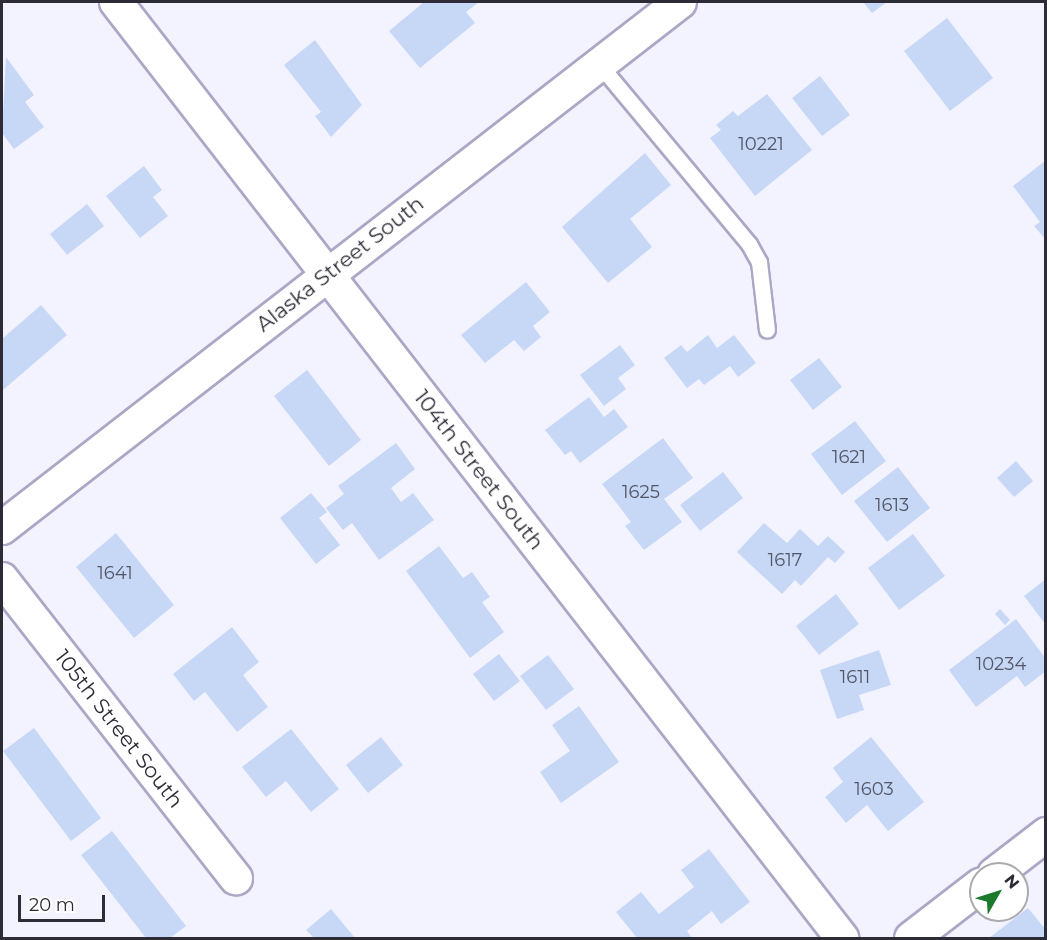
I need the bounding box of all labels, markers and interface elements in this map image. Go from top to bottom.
house number: 10221 [738,133,784,155]
street label: Alaska Street South [251,191,429,337]
street label: 104th Street South [409,385,549,555]
house number: 1621 [832,446,866,468]
house number: 1625 [622,481,660,503]
house number: 1613 [875,494,909,516]
house number: 1617 [768,549,802,571]
house number: 1641 [97,562,133,584]
street label: 105th Street South [50,645,188,813]
house number: 10234 [976,653,1026,675]
house number: 1611 [840,666,870,688]
house number: 1603 [854,778,894,800]
north arrow [969,862,1029,922]
text: N [1000,871,1023,893]
scale bar [21,883,108,921]
text: 20 m [29,894,75,916]

